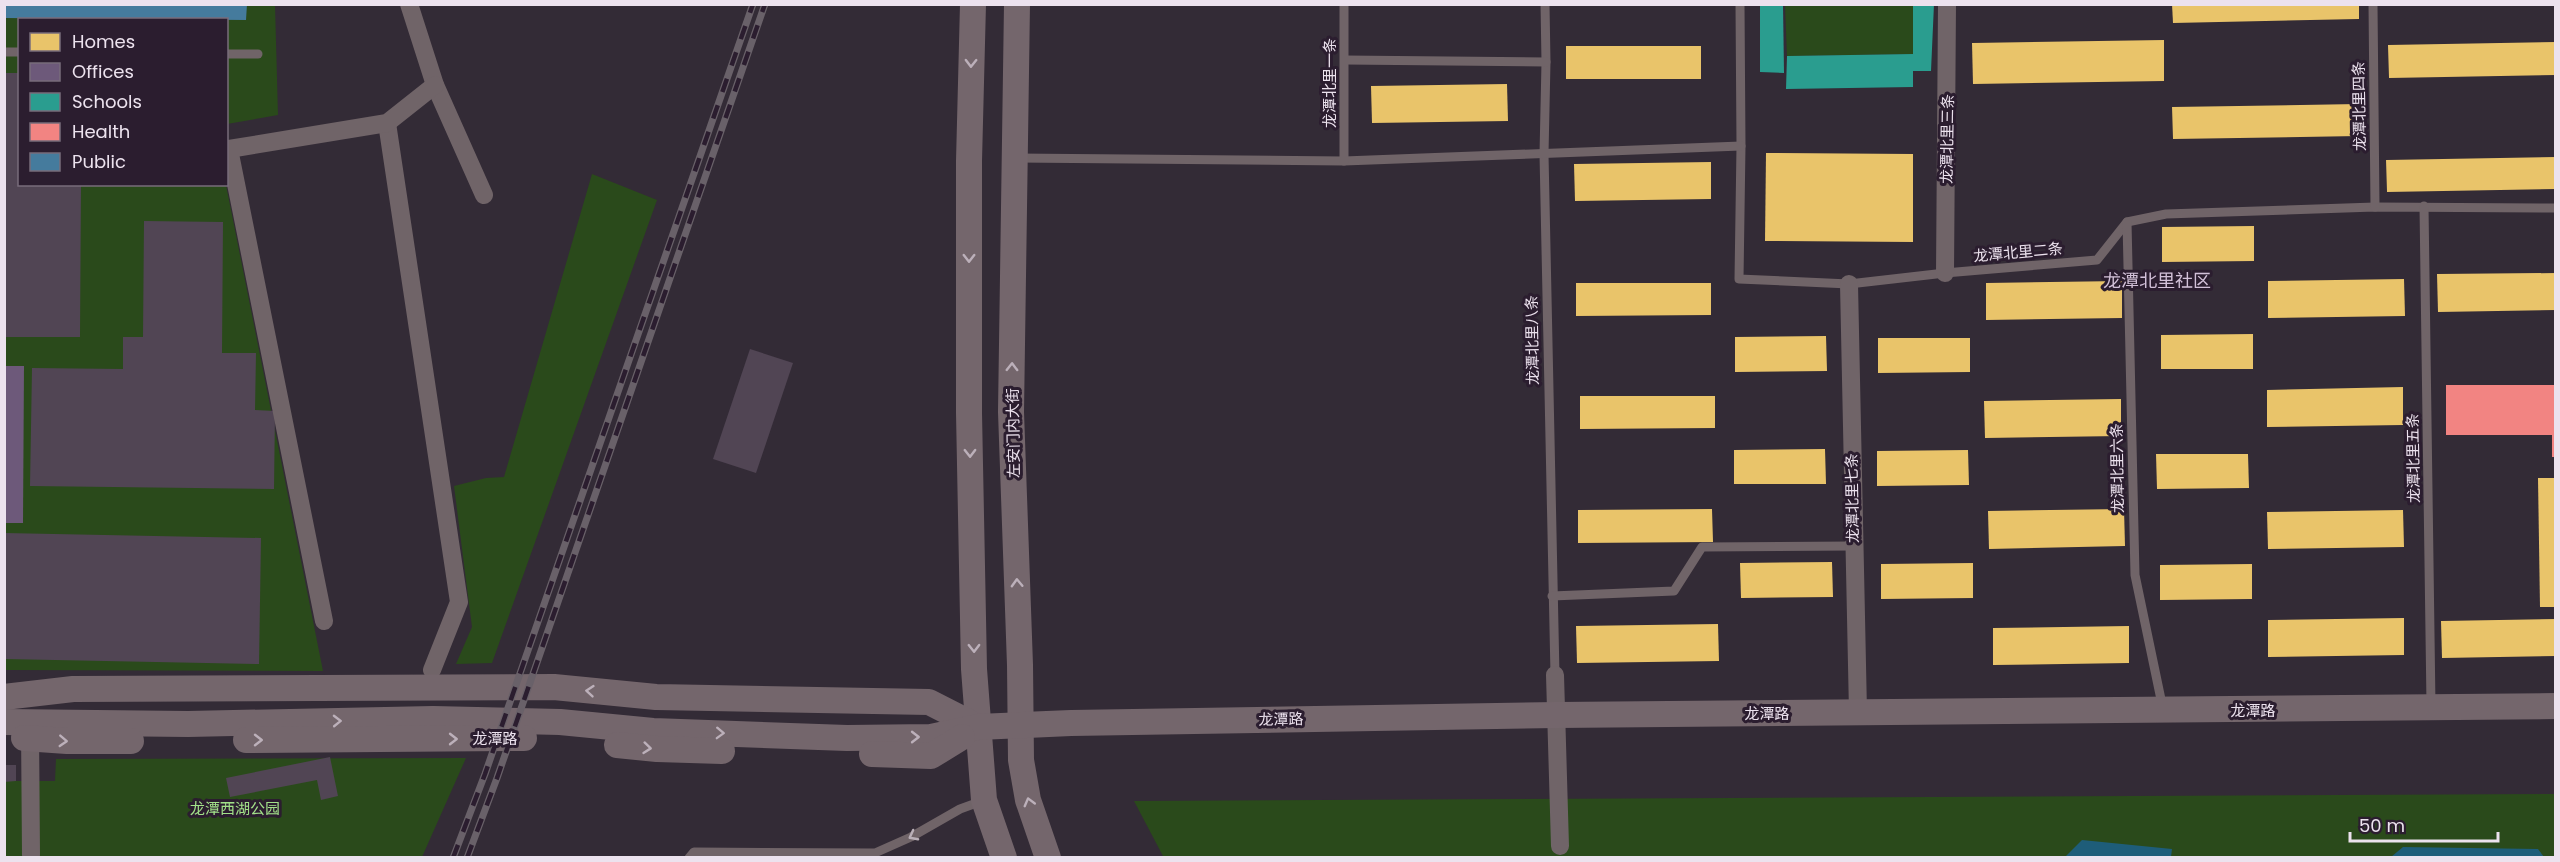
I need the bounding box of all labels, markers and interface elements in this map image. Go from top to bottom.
legend [18,18,228,186]
text: Homes [72,29,135,54]
street label: 龙潭北里一条 [1319,38,1340,128]
one-way arrow [965,58,977,67]
text: Offices [72,59,134,84]
street label: 龙潭北里四条 [2348,61,2370,151]
text: Schools [72,89,142,114]
street label: 龙潭北里三条 [1936,94,1958,184]
text: Health [72,119,130,144]
text: Public [72,149,126,174]
street label: 龙潭北里二条 [1972,238,2064,266]
one-way arrow [963,253,975,262]
district label: 龙潭北里社区 [2103,268,2211,293]
street label: 龙潭北里八条 [1521,295,1543,385]
one-way arrow [1006,362,1018,371]
street label: 左安门内大街 [1002,388,1024,478]
street label: 龙潭北里五条 [2402,413,2424,503]
street label: 龙潭北里六条 [2106,423,2128,513]
one-way arrow [964,448,976,457]
street label: 龙潭北里七条 [1841,453,1863,543]
one-way arrow [1011,578,1024,587]
one-way arrow [968,643,980,652]
one-way arrow [585,685,595,698]
street label: 龙潭路 [2230,700,2276,721]
street label: 龙潭路 [1744,703,1790,724]
street label: 龙潭路 [1258,708,1304,730]
one-way arrow [332,715,341,727]
one-way arrow [716,727,725,739]
street label: 龙潭路 [472,728,518,749]
one-way arrow [910,731,919,743]
one-way arrow [448,733,457,745]
one-way arrow [58,734,67,747]
one-way arrow [253,734,262,746]
one-way arrow [643,741,652,754]
one-way arrow [1024,797,1036,808]
park label: 龙潭西湖公园 [190,798,280,819]
scale bar [2350,805,2498,843]
text: 50 m [2359,813,2405,838]
one-way arrow [909,829,919,840]

